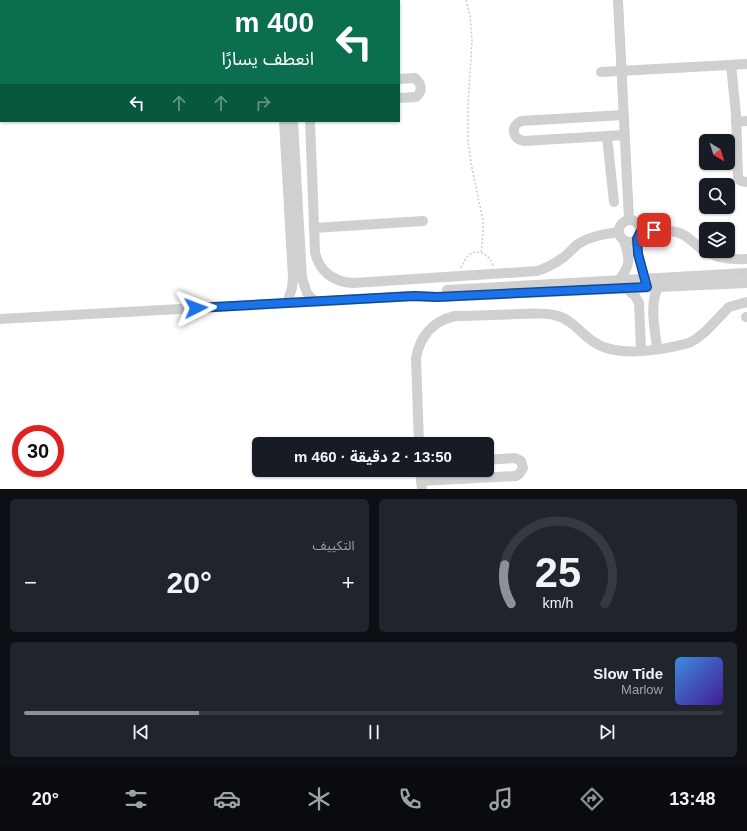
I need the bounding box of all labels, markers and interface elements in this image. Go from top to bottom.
text: 400 m [235,7,314,38]
icon: left [328,16,380,68]
text: انعطف يسارًا [222,49,314,69]
icon: left [126,92,148,114]
icon: ahead [168,92,190,114]
icon: ahead [210,92,232,114]
icon: right [252,92,274,114]
north arrow [699,134,735,170]
map controls [699,134,735,258]
button: search [699,178,735,214]
pin [637,213,671,247]
icon: arrive [643,219,665,241]
button: layers [699,222,735,258]
position arrow [175,287,217,329]
speed limit sign: 30 [12,425,64,477]
text: 13:50 · 2 دقيقة · 460 m [294,448,452,465]
text: التكييف [313,538,355,553]
text: 25 [535,548,581,595]
text: 20° [167,566,212,599]
text: − [24,570,37,595]
text: + [342,570,355,595]
text: km/h [542,594,573,610]
text: Slow Tide [593,665,663,682]
text: Marlow [621,682,663,697]
icon: previous [130,721,152,743]
icon: pause [363,721,385,743]
icon: next [596,721,618,743]
icon: filters [122,785,150,813]
icon: car [213,785,241,813]
icon: climate [305,785,333,813]
icon: phone [396,785,424,813]
icon: music [487,785,515,813]
icon: directions [578,785,606,813]
text: 20° [32,789,59,809]
text: 13:48 [669,789,715,809]

